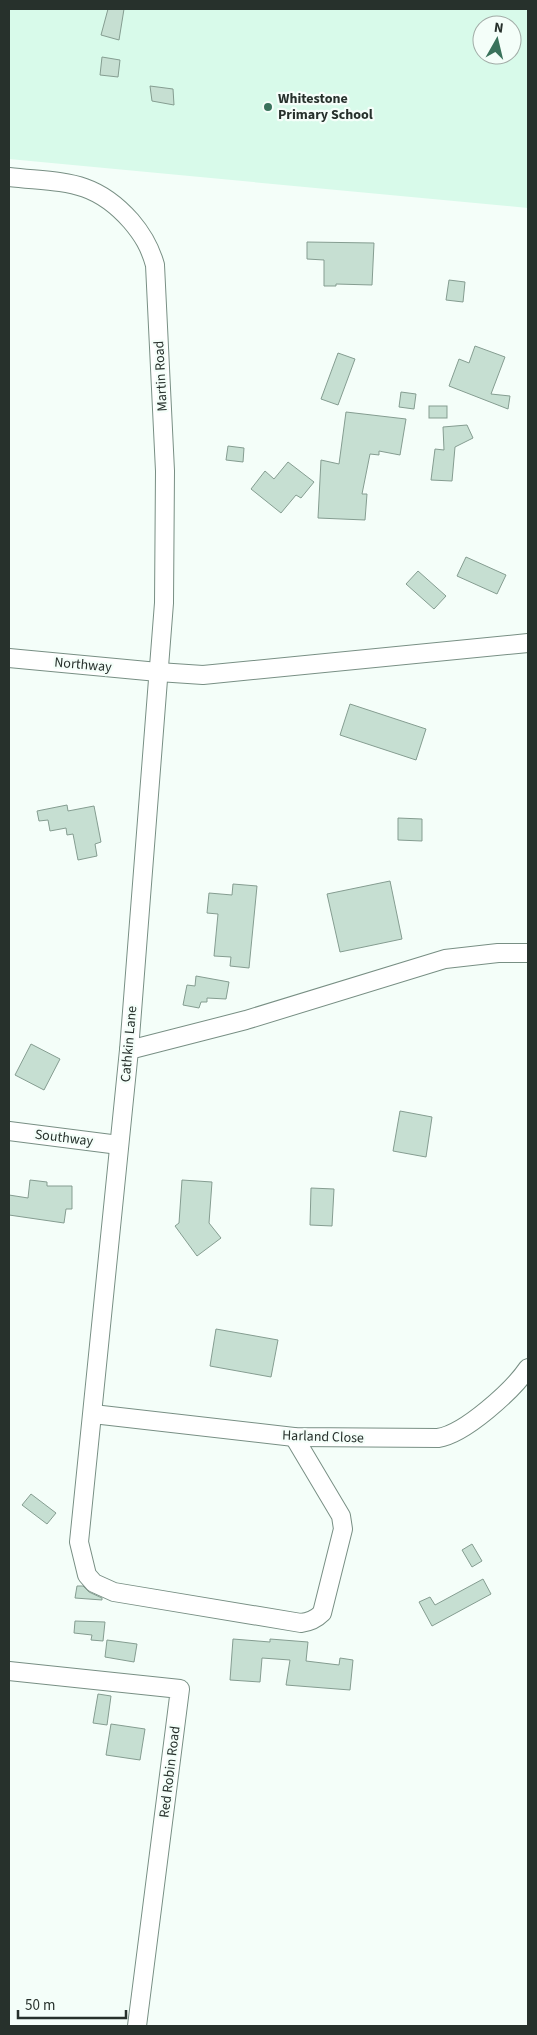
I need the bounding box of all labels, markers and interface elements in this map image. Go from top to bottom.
north arrow [472,15,522,65]
text: N [493,18,505,39]
place label: Whitestone Primary School [278,89,373,125]
marker: Whitestone Primary School [262,101,274,113]
street label: Martin Road [149,340,173,412]
street label: Northway [54,653,113,678]
street label: Cathkin Lane [116,1005,142,1083]
street label: Southway [34,1125,95,1152]
street label: Harland Close [282,1426,364,1448]
street label: Red Robin Road [154,1725,186,1819]
scale bar [18,1988,125,2020]
text: 50 m [25,1995,55,2016]

